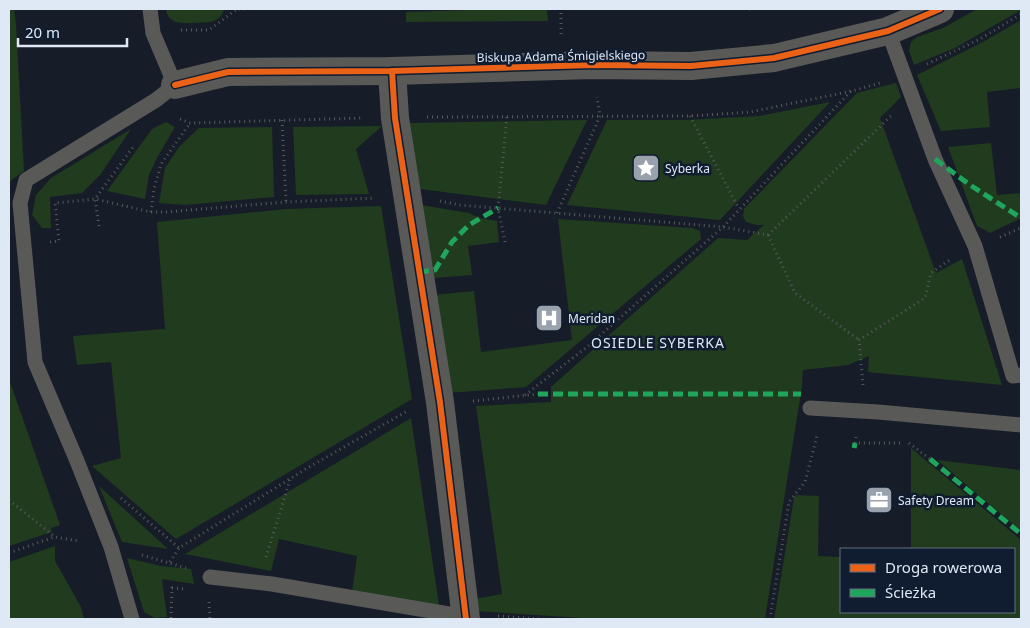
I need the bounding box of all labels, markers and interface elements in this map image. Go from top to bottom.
scale bar [18,15,126,47]
text: 20 m [25,22,60,42]
street label: Biskupa Adama Śmigielskiego [477,46,645,66]
place icon: Syberka [631,153,661,183]
place label: Syberka [665,160,710,177]
hospital icon: Meridan [534,303,564,333]
place label: Meridan [568,310,615,327]
district label: OSIEDLE SYBERKA [591,333,725,352]
office icon: Safety Dream [864,485,894,515]
place label: Safety Dream [898,492,974,509]
legend [840,548,1015,613]
text: Droga rowerowa [885,557,1002,577]
text: Ścieżka [885,582,936,602]

